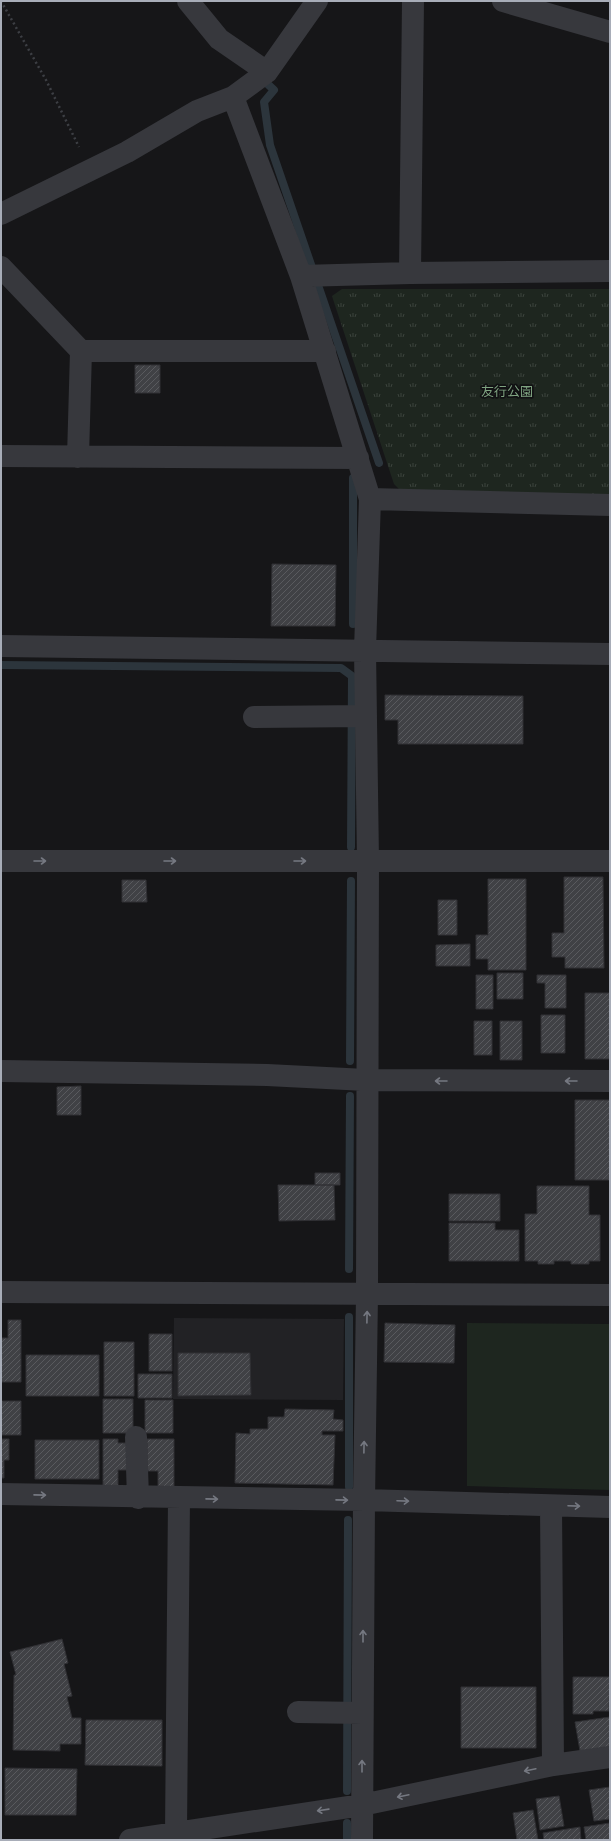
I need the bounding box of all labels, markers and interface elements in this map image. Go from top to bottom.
park label: 友行公園 [481,383,533,401]
one-way arrow [33,857,46,865]
one-way arrow [163,857,176,865]
one-way arrow [293,857,306,865]
one-way arrow [435,1077,448,1085]
one-way arrow [565,1077,578,1085]
one-way arrow [363,1311,370,1324]
one-way arrow [361,1441,368,1454]
one-way arrow [33,1491,46,1499]
one-way arrow [205,1495,218,1503]
one-way arrow [335,1496,348,1504]
one-way arrow [396,1498,409,1505]
one-way arrow [567,1503,580,1510]
one-way arrow [359,1630,367,1643]
one-way arrow [358,1760,366,1773]
one-way arrow [524,1766,537,1774]
one-way arrow [397,1793,410,1801]
one-way arrow [317,1806,330,1814]

